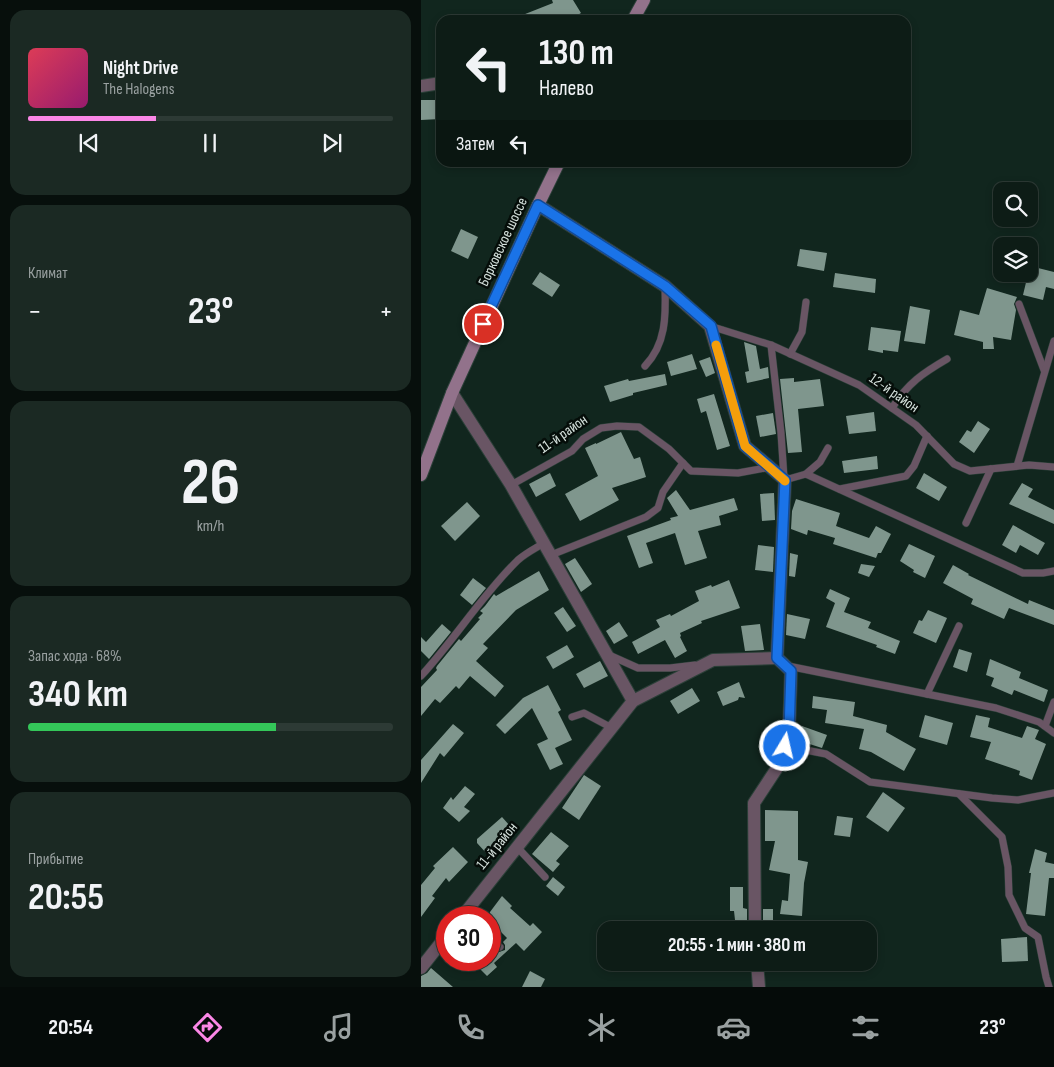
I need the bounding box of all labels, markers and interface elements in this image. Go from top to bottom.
text: 130 m [539,32,614,75]
icon: left [456,35,521,100]
text: Night Drive [103,57,178,80]
text: Налево [539,75,594,102]
text: The Halogens [103,80,174,99]
icon: previous [75,129,103,157]
icon: pause [196,129,224,157]
icon: next [318,129,346,157]
icon: left [505,130,533,158]
text: Затем [456,133,495,156]
map controls [993,182,1038,282]
button: search [993,182,1038,227]
street label: Борковское шоссе [474,195,532,289]
button: layers [993,237,1038,282]
text: Климат [28,264,68,283]
text: 23° [188,289,233,334]
text: − [28,295,42,328]
text: + [379,295,393,328]
pin [462,303,504,345]
icon: arrive [469,310,497,338]
street label: 12-й район [865,369,923,417]
street label: 11-й район [535,410,591,458]
text: 26 [181,445,240,523]
text: km/h [197,517,224,536]
text: Запас хода · 68% [28,647,122,666]
text: 340 km [28,672,128,717]
position arrow [758,719,810,771]
street label: 11-й район [472,818,522,874]
text: Прибытие [28,850,83,869]
text: 20:55 [28,875,104,920]
speed limit sign: 30 [436,906,501,971]
text: 20:55 · 1 мин · 380 m [668,934,806,957]
icon: directions [190,1010,225,1045]
icon: music [321,1010,356,1045]
icon: phone [453,1010,488,1045]
icon: climate [584,1010,619,1045]
icon: car [716,1010,751,1045]
icon: filters [848,1010,883,1045]
text: 20:54 [48,1014,93,1041]
text: 23° [979,1014,1006,1041]

